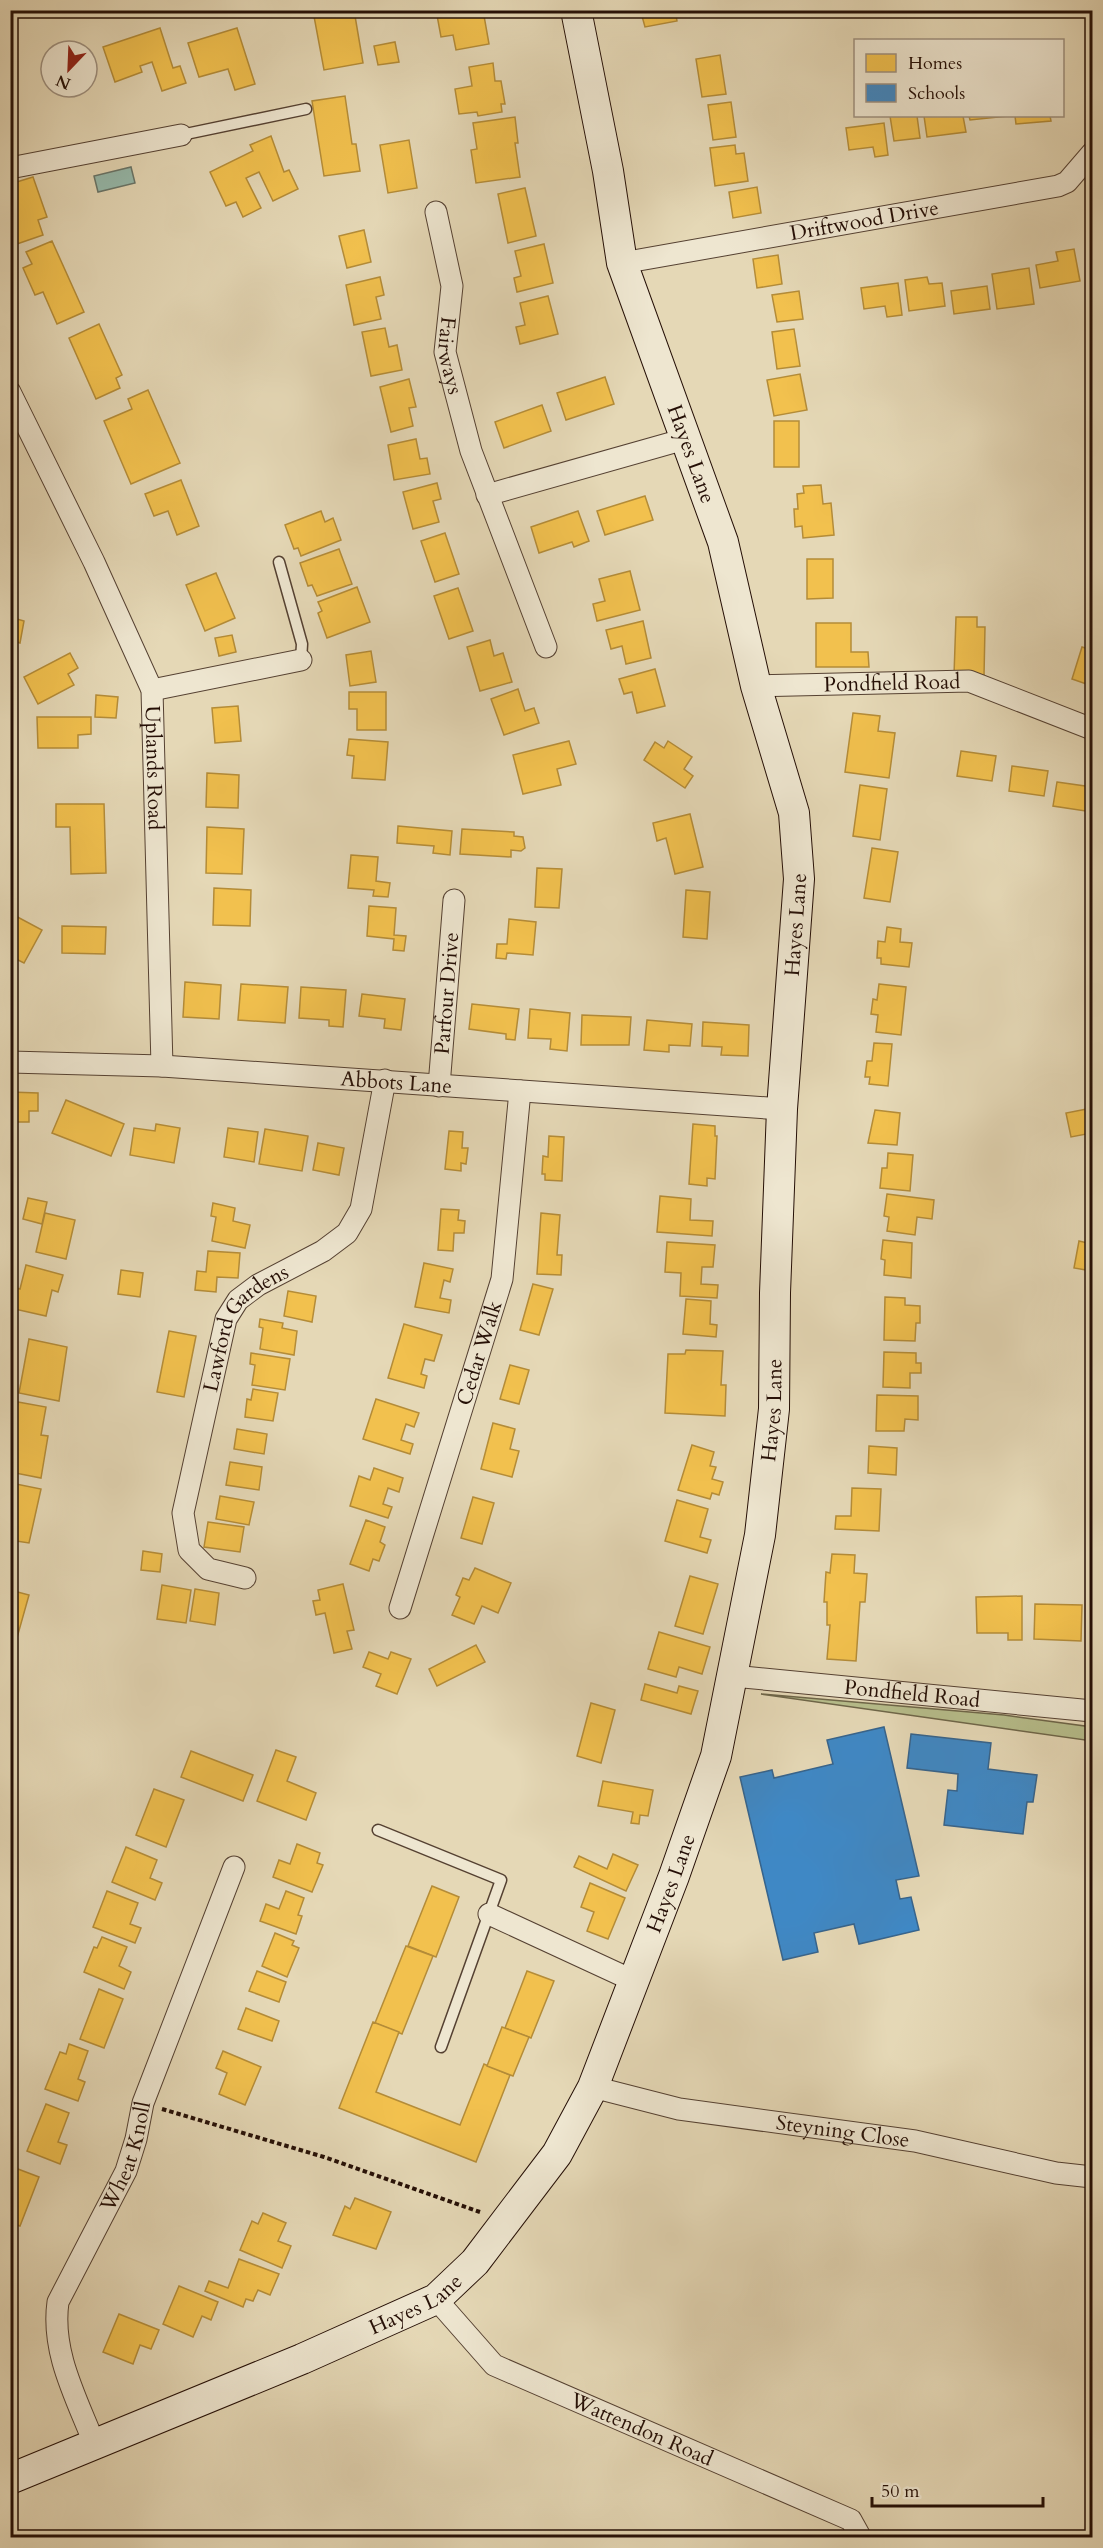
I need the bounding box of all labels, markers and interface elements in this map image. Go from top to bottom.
north arrow [39,39,99,99]
legend [854,39,1064,117]
text: Homes [908,51,962,76]
text: N [53,69,74,95]
text: Schools [908,81,965,106]
street label: Driftwood Drive [787,193,941,248]
street label: Fairways [431,315,470,398]
street label: Hayes Lane [660,401,722,507]
street label: Pondfield Road [823,667,961,699]
street label: Uplands Road [138,705,170,831]
street label: Hayes Lane [777,872,814,977]
street label: Parfour Drive [427,931,466,1056]
street label: Abbots Lane [340,1064,453,1101]
street label: Lawford Gardens [196,1257,293,1395]
street label: Cedar Walk [449,1296,509,1409]
street label: Hayes Lane [754,1358,789,1463]
street label: Pondfield Road [843,1672,982,1715]
street label: Hayes Lane [639,1830,702,1937]
street label: Wheat Knoll [93,2099,158,2217]
street label: Steyning Close [774,2108,911,2155]
street label: Hayes Lane [364,2267,469,2342]
street label: Wattendon Road [565,2385,718,2473]
scale bar [872,2470,1043,2508]
text: 50 m [881,2479,920,2504]

